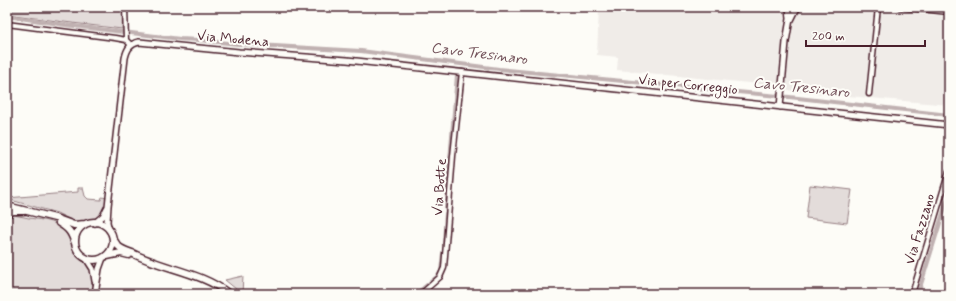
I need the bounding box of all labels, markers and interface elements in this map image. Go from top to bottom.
scale bar [806,22,925,48]
street label: Via Modena [196,27,270,51]
text: 200 m [812,29,845,45]
water label: Cavo Tresinaro [430,38,529,70]
street label: Via per Correggio [637,71,738,100]
water label: Cavo Tresinaro [752,73,851,103]
street label: Via Botte [429,158,451,216]
street label: Via Fazzano [901,191,939,267]

